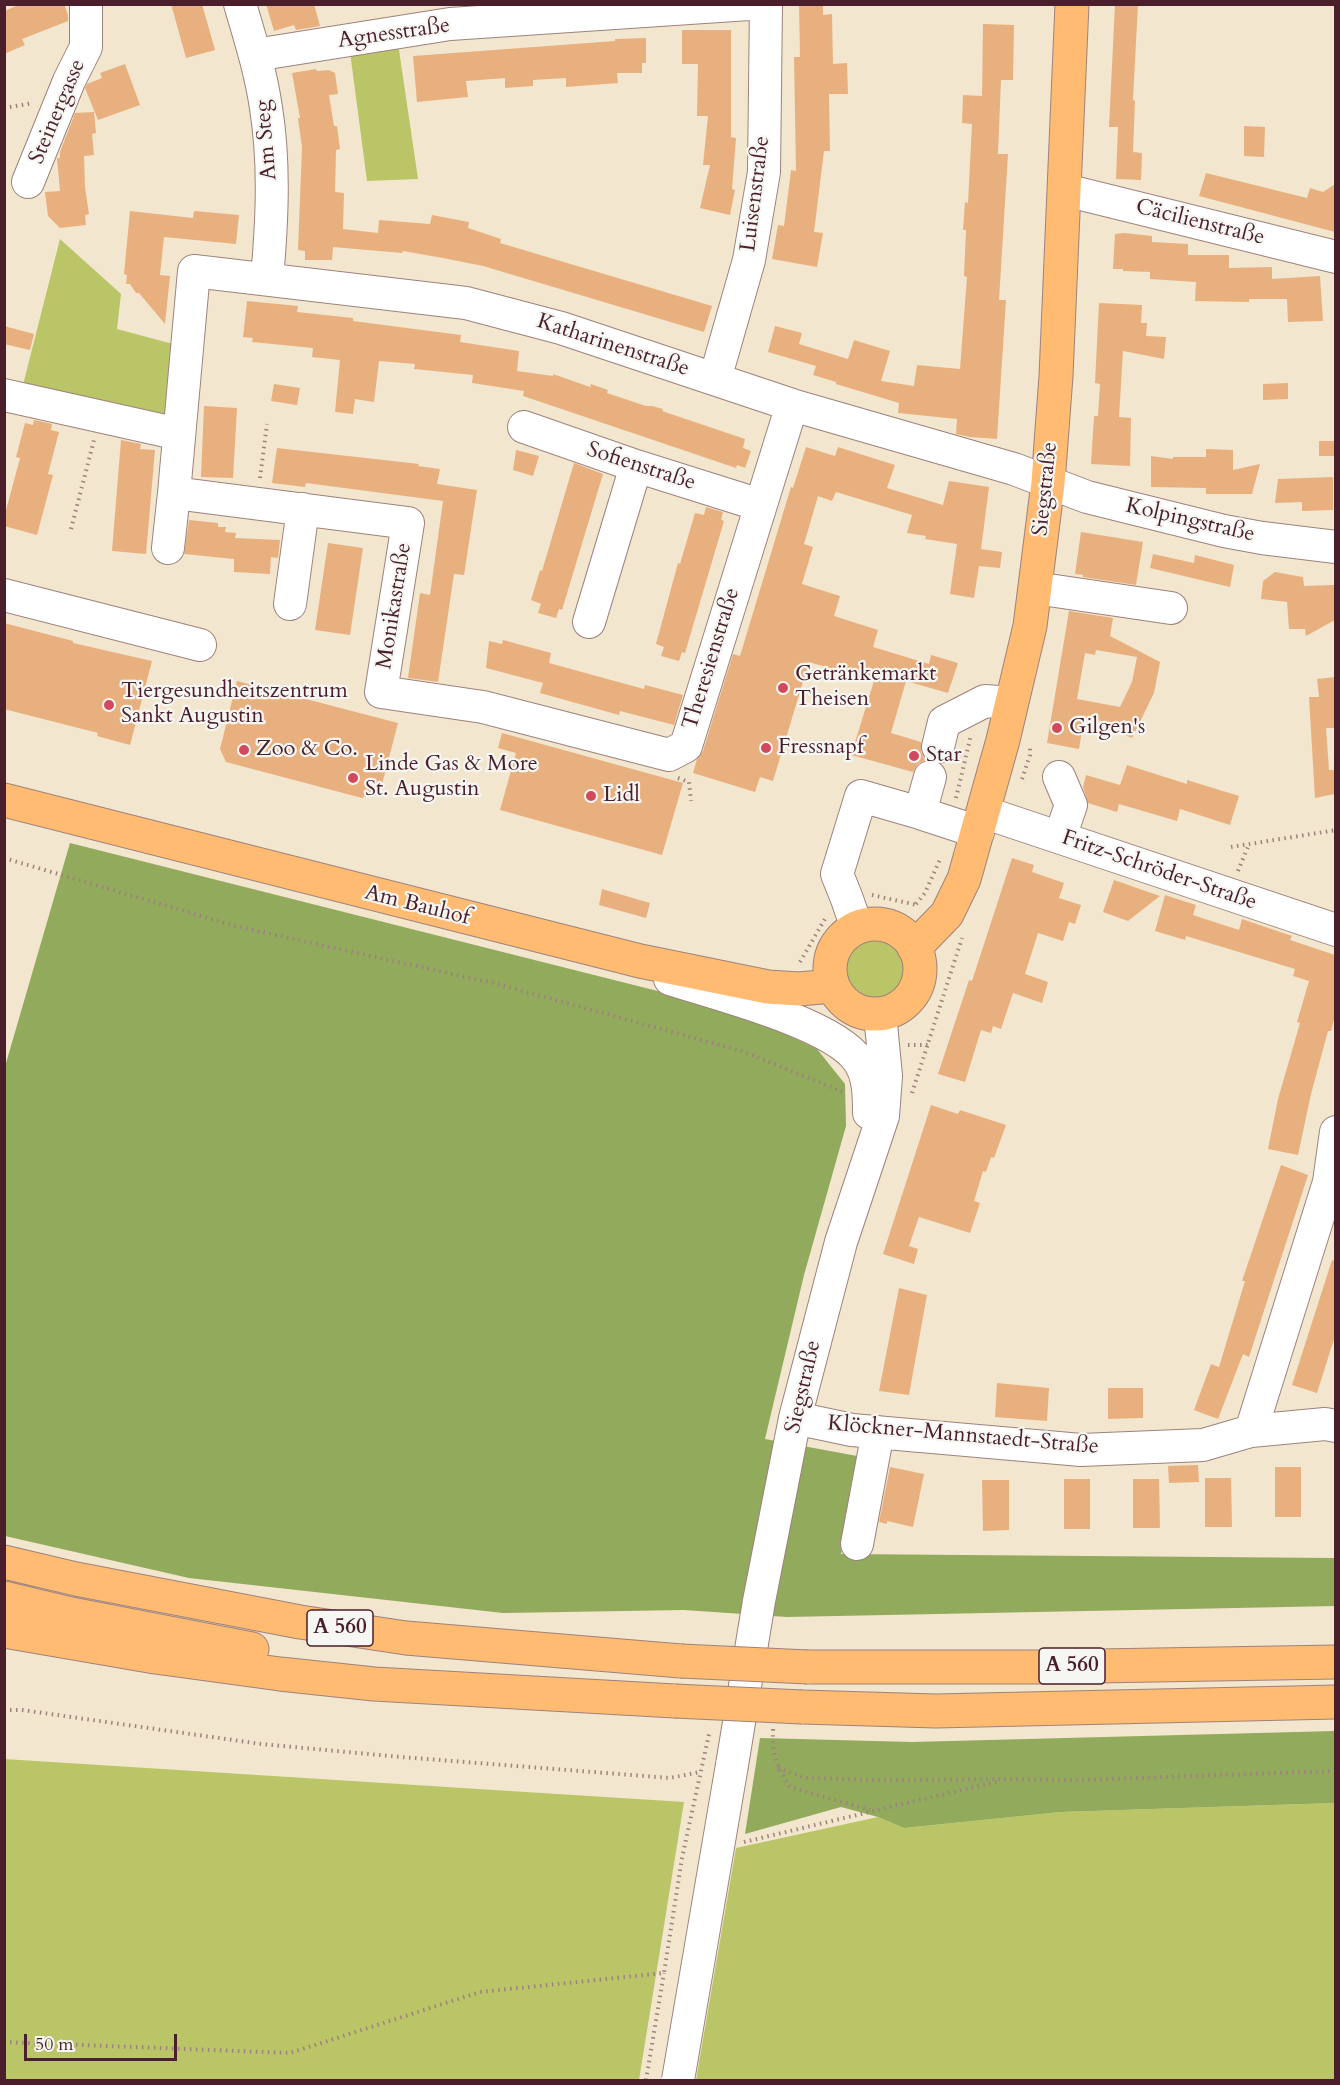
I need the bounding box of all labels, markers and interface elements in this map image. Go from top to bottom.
street label: Agnesstraße [336,13,452,55]
street label: Steinergasse [24,56,92,168]
street label: Am Steg [250,99,284,181]
street label: Luisenstraße [736,135,776,253]
street label: Cäcilienstraße [1133,194,1267,252]
street label: Katharinenstraße [534,309,692,383]
street label: Sofienstraße [583,437,699,497]
street label: Siegstraße [1028,441,1064,537]
street label: Kolpingstraße [1123,493,1257,549]
street label: Monikastraße [372,541,418,671]
street label: Theresienstraße [678,585,746,733]
place label: Getränkemarkt Theisen [795,662,936,714]
place label: Tiergesundheitszentrum Sankt Augustin [121,679,348,730]
marker: Getränkemarkt Theisen [776,681,790,695]
marker: Tiergesundheitszentrum Sankt Augustin [102,698,116,712]
place label: Gilgen's [1069,715,1145,741]
marker: Gilgen's [1050,721,1064,735]
place label: Fressnapf [778,735,864,761]
place label: Zoo & Co. [256,737,358,763]
marker: Fressnapf [759,741,773,755]
marker: Zoo & Co. [237,743,251,757]
place label: Star [926,743,962,769]
marker: Star [907,749,921,763]
place label: Linde Gas & More St. Augustin [365,752,538,804]
marker: Linde Gas & More St. Augustin [346,771,360,785]
place label: Lidl [603,783,640,809]
marker: Lidl [584,789,598,803]
street label: Fritz-Schröder-Straße [1058,825,1260,917]
street label: Am Bauhof [362,880,472,932]
street label: Siegstraße [781,1338,827,1436]
street label: Klöckner-Mannstaedt-Straße [826,1411,1100,1461]
road number: A 560 [307,1610,373,1646]
road number: A 560 [1039,1648,1105,1684]
scale bar [27,2022,180,2060]
text: 50 m [35,2032,74,2057]

